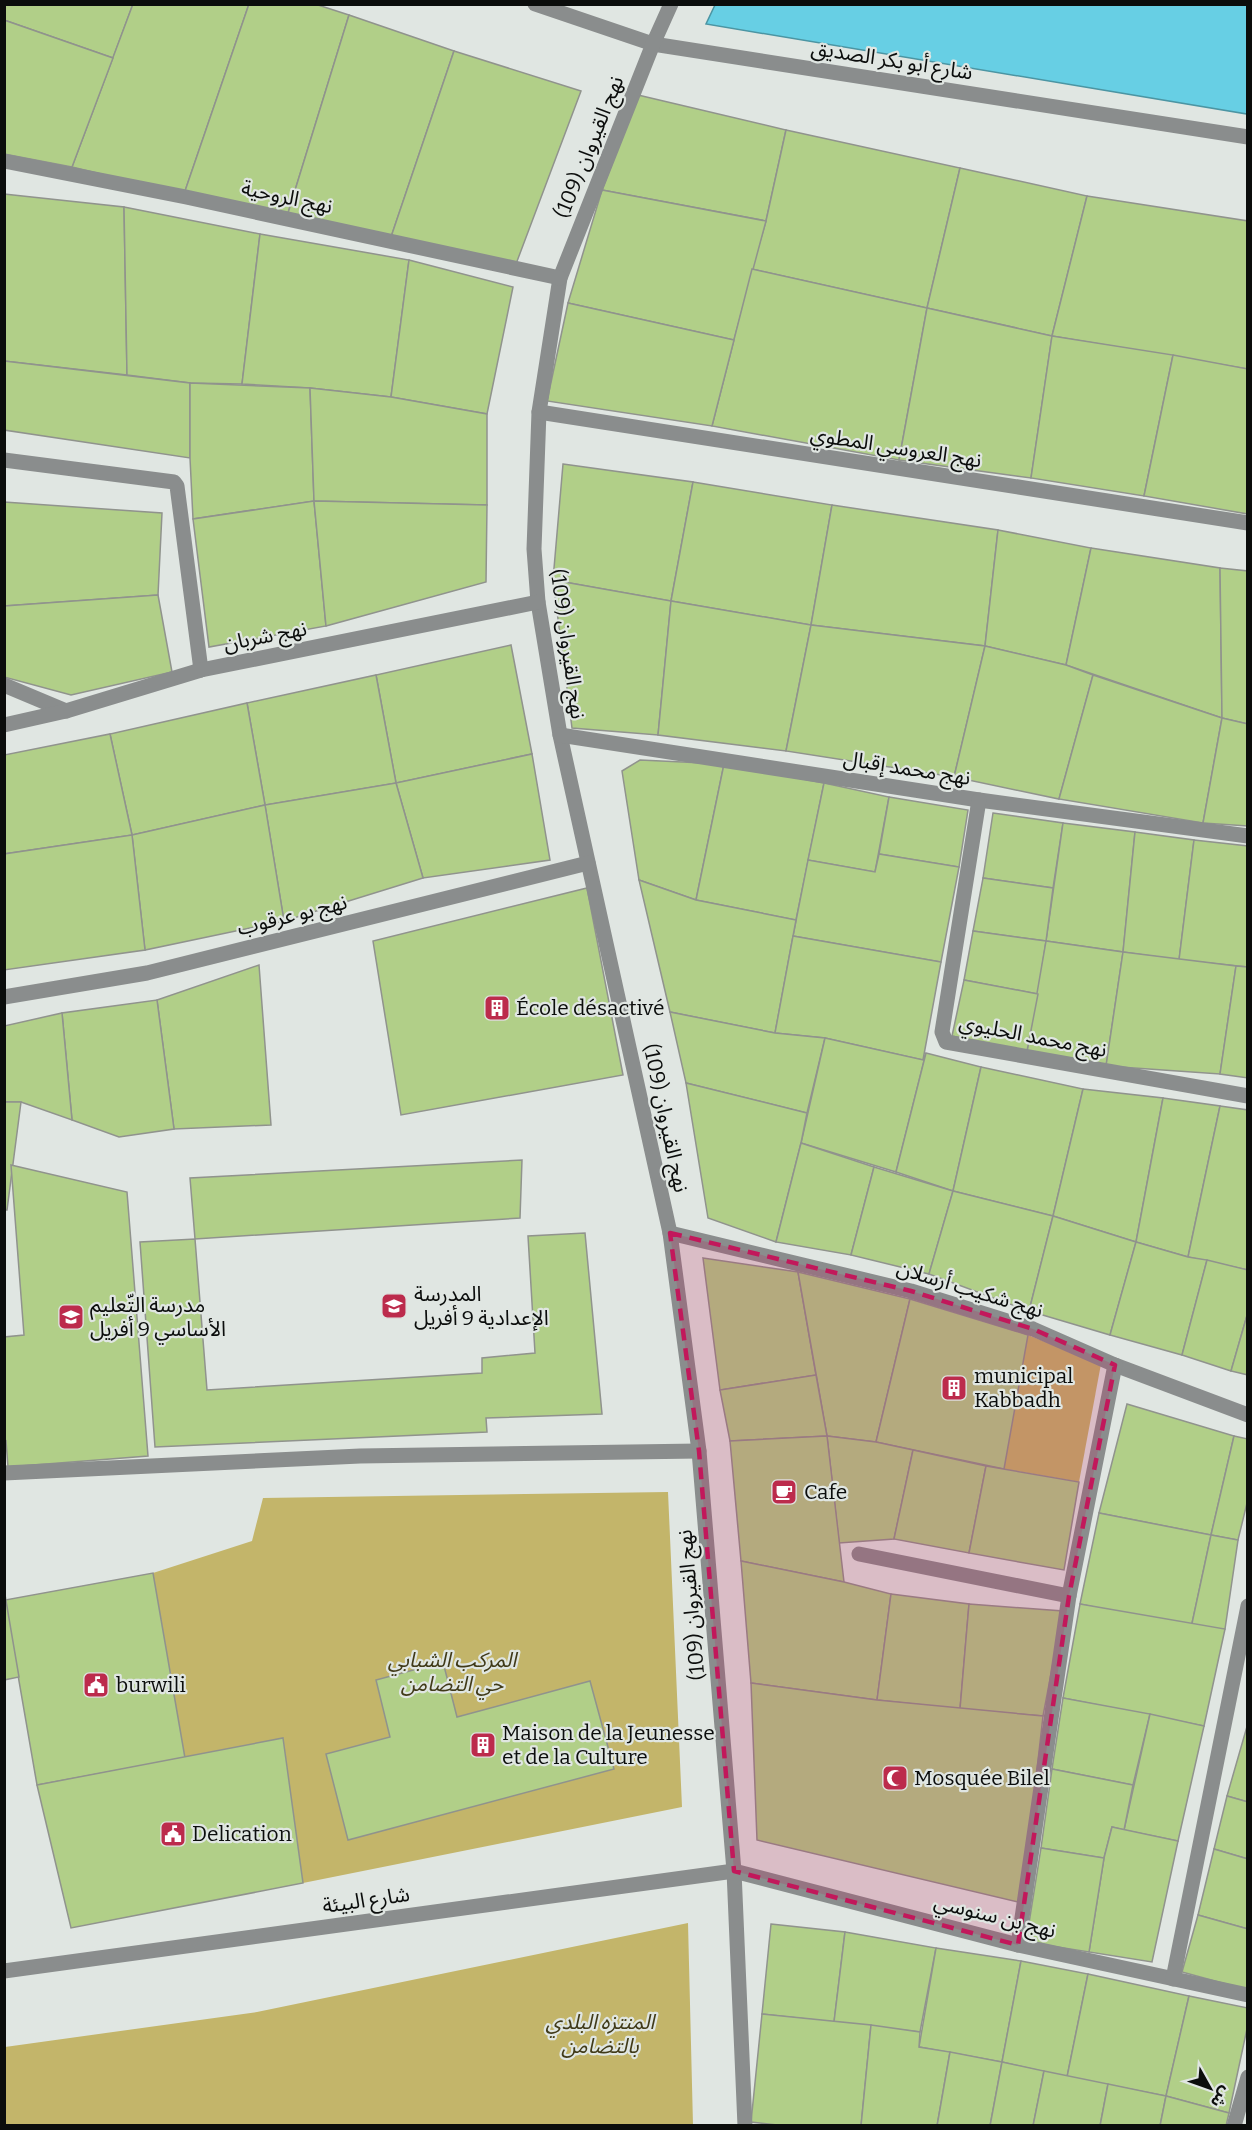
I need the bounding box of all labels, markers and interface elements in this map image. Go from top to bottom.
street label: شارع أبو بكر الصديق [809,34,975,88]
street label: نهج القيروان (109) [549,72,631,223]
street label: نهج الروحية [239,175,335,221]
street label: نهج العروسي المطوي [808,421,983,476]
street label: نهج القيروان (109) [543,567,591,721]
street label: نهج شربان [221,615,309,659]
street label: نهج محمد إقبال [841,745,972,793]
street label: نهج بو عرقوب [234,889,350,943]
building icon: École désactivé [482,993,512,1023]
place label: École désactivé [516,995,665,1021]
street label: نهج محمد الحليوي [956,1009,1109,1066]
street label: نهج القيروان (109) [636,1041,694,1195]
street label: نهج شكيب أرسلان [893,1254,1046,1326]
place label: المدرسة الإعدادية 9 أفريل [414,1281,549,1331]
school or university icon: المدرسة الإعدادية 9 أفريل [379,1291,409,1321]
place label: مدرسة التّعليم الأساسي 9 أفريل [90,1292,226,1345]
school or university icon: مدرسة التّعليم الأساسي 9 أفريل [56,1302,86,1332]
place label: municipal Kabbadh [974,1363,1073,1413]
building icon: municipal Kabbadh [939,1373,969,1403]
cafe icon: Cafe [769,1477,799,1507]
place label: Cafe [804,1479,847,1505]
street label: نهج القيروان (109) [671,1528,713,1682]
park label: المركب الشبابي حي التضامن [388,1647,518,1700]
public building icon: burwili [81,1670,111,1700]
place label: burwili [116,1672,186,1698]
place label: Maison de la Jeunesse et de la Culture [502,1720,715,1770]
building icon: Maison de la Jeunesse et de la Culture [468,1730,498,1760]
mosque icon: Mosquée Bilel [880,1763,910,1793]
place label: Mosquée Bilel [914,1765,1050,1791]
public building icon: Delication [158,1819,188,1849]
place label: Delication [192,1821,292,1847]
street label: شارع البيئة [321,1881,412,1921]
street label: نهج بن سنوسي [931,1888,1059,1946]
park label: المنتزه البلدي بالتضامن [546,2009,656,2059]
north arrow [1180,2058,1240,2118]
text: ش [1207,2083,1235,2112]

